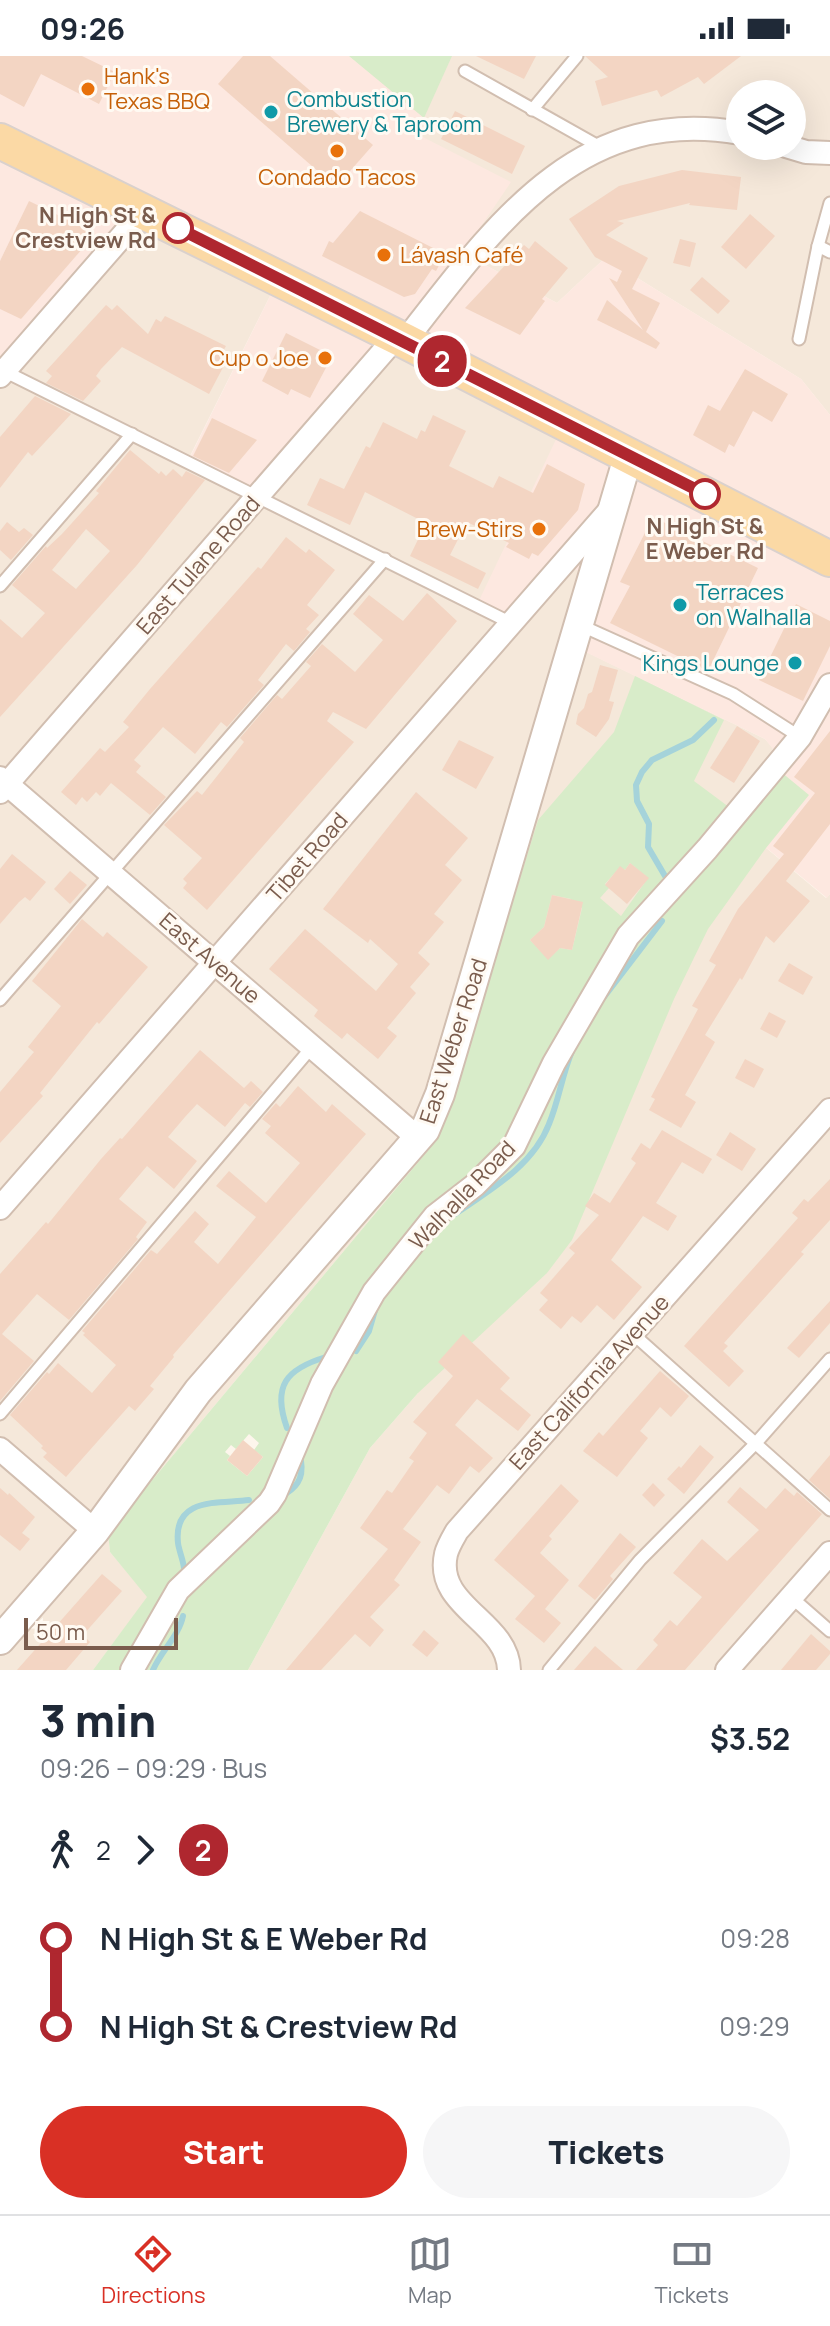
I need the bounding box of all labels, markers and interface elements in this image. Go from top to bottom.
text: 09:26 [40,8,125,49]
place label: Hank's Texas BBQ [104,61,210,116]
marker: Hank's Texas BBQ [79,80,97,98]
map controls [726,80,806,160]
button: layers [726,80,806,160]
place label: Combustion Brewery & Taproom [287,84,482,139]
marker: Combustion Brewery & Taproom [262,103,280,121]
marker: Condado Tacos [328,142,346,160]
place label: Condado Tacos [258,162,416,192]
place label: N High St & Crestview Rd [15,200,156,255]
marker: N High St & Crestview Rd [163,213,193,243]
place label: Lávash Café [400,240,524,270]
marker: Lávash Café [375,246,393,264]
line badge: 2 [416,335,468,387]
text: 2 [434,342,450,380]
place label: Cup o Joe [209,343,309,373]
marker: Cup o Joe [316,349,334,367]
marker: N High St & E Weber Rd [690,479,720,509]
street label: East Tulane Road [129,489,267,641]
place label: N High St & E Weber Rd [646,511,764,566]
place label: Brew-Stirs [417,514,523,544]
marker: Brew-Stirs [530,520,548,538]
place label: Terraces on Walhalla [696,577,811,632]
marker: Terraces on Walhalla [671,596,689,614]
place label: Kings Lounge [643,648,779,678]
marker: Kings Lounge [786,654,804,672]
street label: Tibet Road [260,806,354,908]
street label: East Avenue [153,906,267,1010]
street label: East Weber Road [412,955,494,1127]
street label: Walhalla Road [402,1134,522,1256]
street label: East California Avenue [502,1288,676,1476]
scale bar [24,1614,178,1650]
text: 50 m [36,1617,85,1647]
text: 3 min [40,1690,156,1750]
text: $3.52 [710,1718,790,1759]
text: 09:26 – 09:29 · Bus [40,1750,267,1786]
icon: walk [40,1828,84,1872]
icon: forward [123,1828,167,1872]
text: 2 [195,1831,212,1869]
text: 2 [96,1832,111,1868]
text: N High St & E Weber Rd [100,1918,428,1959]
text: 09:28 [720,1920,790,1956]
text: N High St & Crestview Rd [100,2006,458,2047]
text: 09:29 [719,2008,790,2044]
button: Start [40,2106,407,2198]
button: Tickets [423,2106,790,2198]
tab: Directions [101,2232,205,2310]
tab: Map [408,2232,452,2310]
tab: Tickets [654,2232,729,2310]

